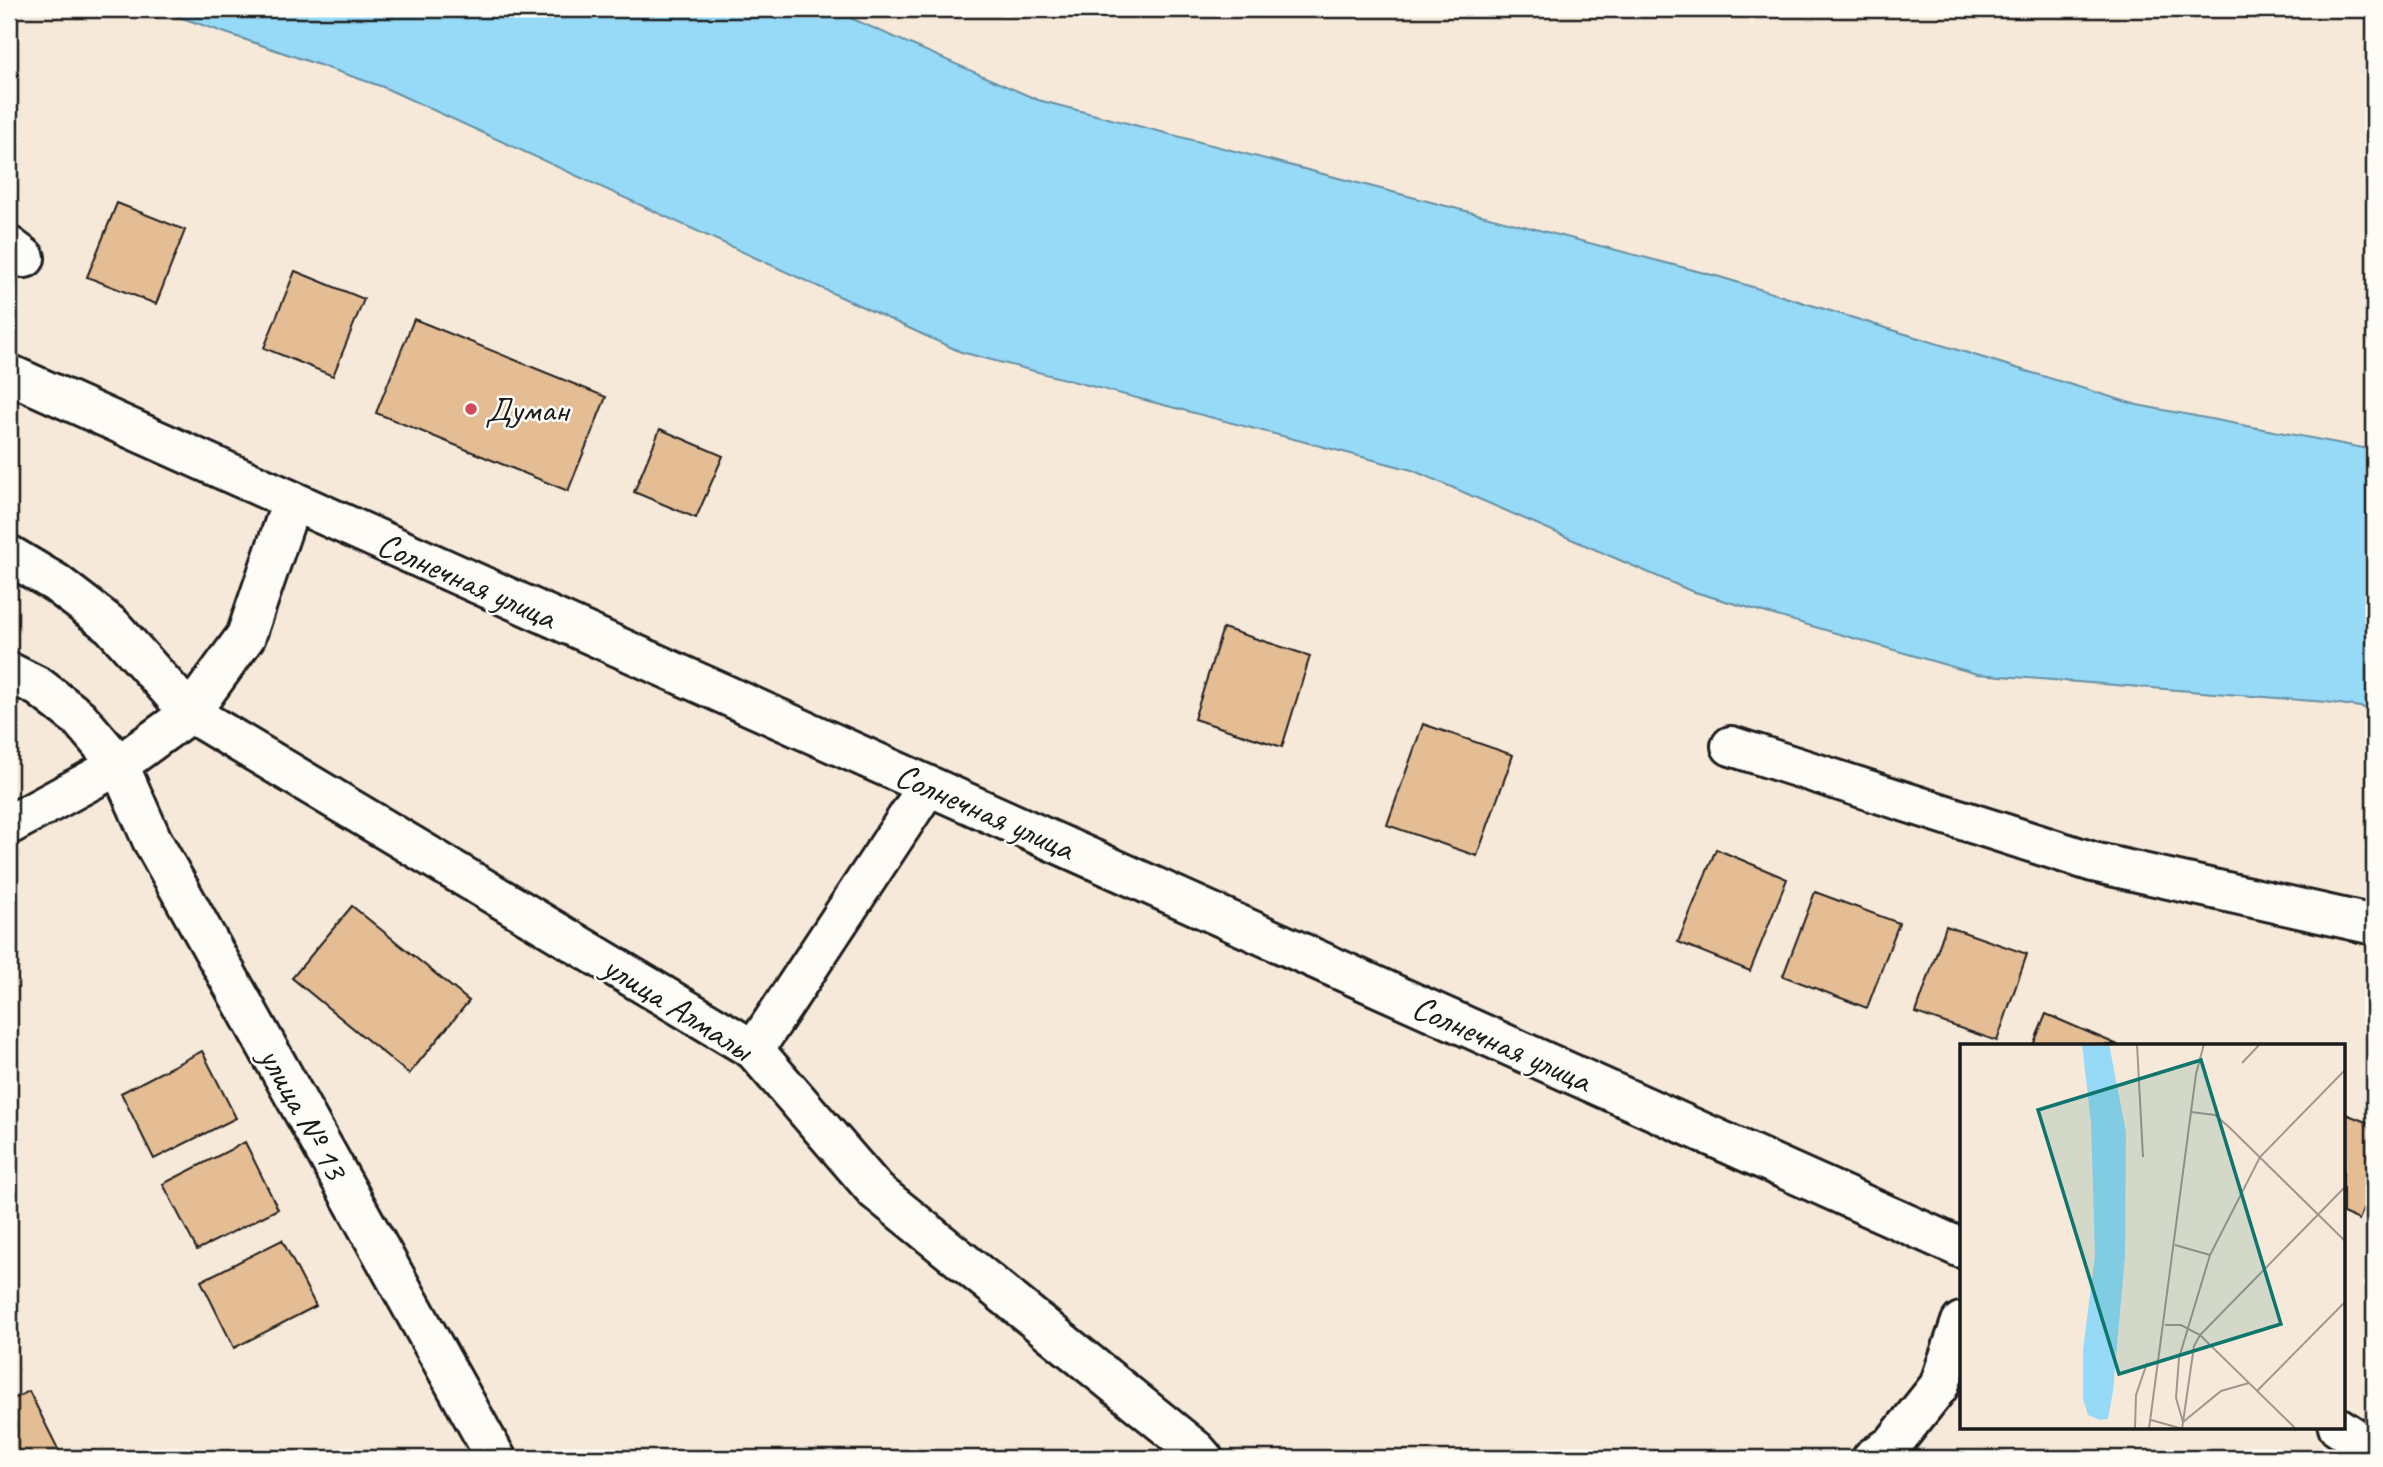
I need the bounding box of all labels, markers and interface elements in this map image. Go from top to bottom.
place label: Думан [485,387,571,432]
marker: Думан [463,401,479,417]
street label: Солнечная улица [370,521,566,641]
street label: Солнечная улица [888,752,1084,872]
street label: улица Алмалы [593,943,763,1072]
street label: Солнечная улица [1405,984,1601,1104]
street label: улица № 13 [248,1037,359,1189]
inset map [1960,1044,2344,1428]

